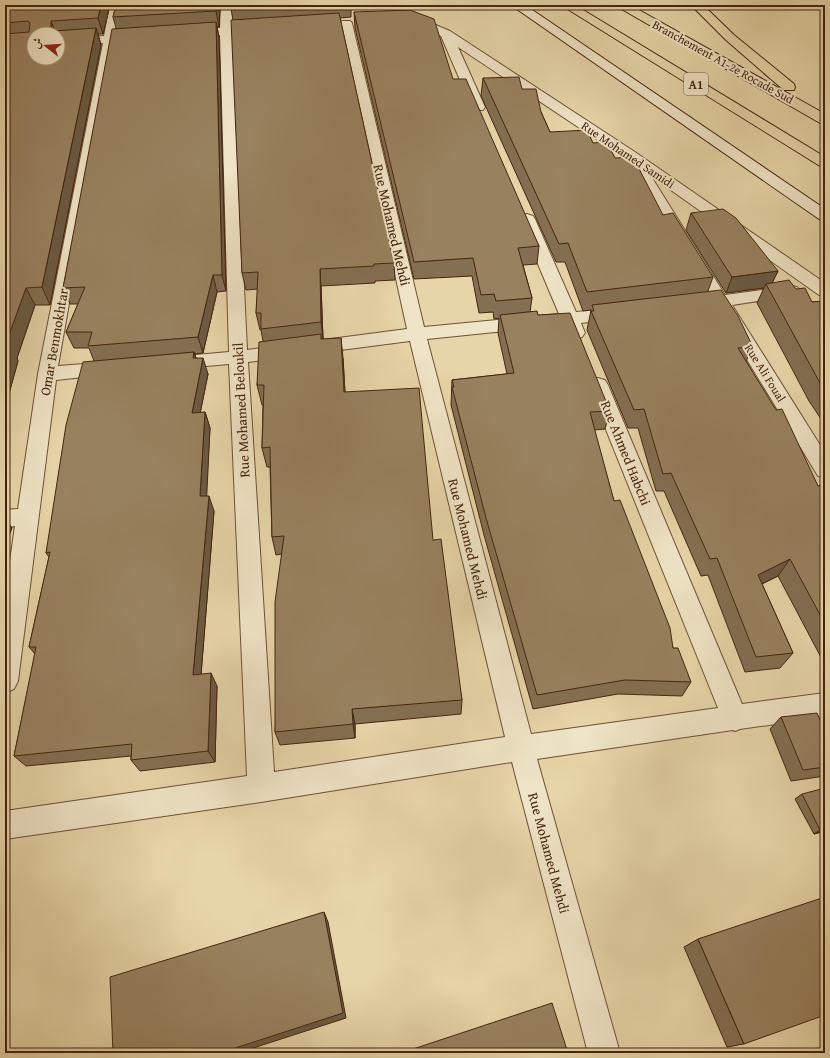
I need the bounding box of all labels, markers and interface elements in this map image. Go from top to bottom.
street label: Branchement A1-2e Rocade Sud [650,17,796,107]
north arrow [26,26,66,66]
text: ش [27,35,46,51]
road number: A1 [684,73,708,95]
street label: Rue Mohamed Samidi [578,117,679,192]
street label: Rue Mohamed Mehdi [368,162,416,288]
street label: Omar Benmokhtar [35,287,73,397]
street label: Rue Ali Foual [741,341,790,405]
street label: Rue Mohamed Beloukil [227,342,255,478]
street label: Rue Ahmed Habchi [596,398,656,508]
street label: Rue Mohamed Mehdi [443,476,493,602]
street label: Rue Mohamed Mehdi [523,790,575,916]

